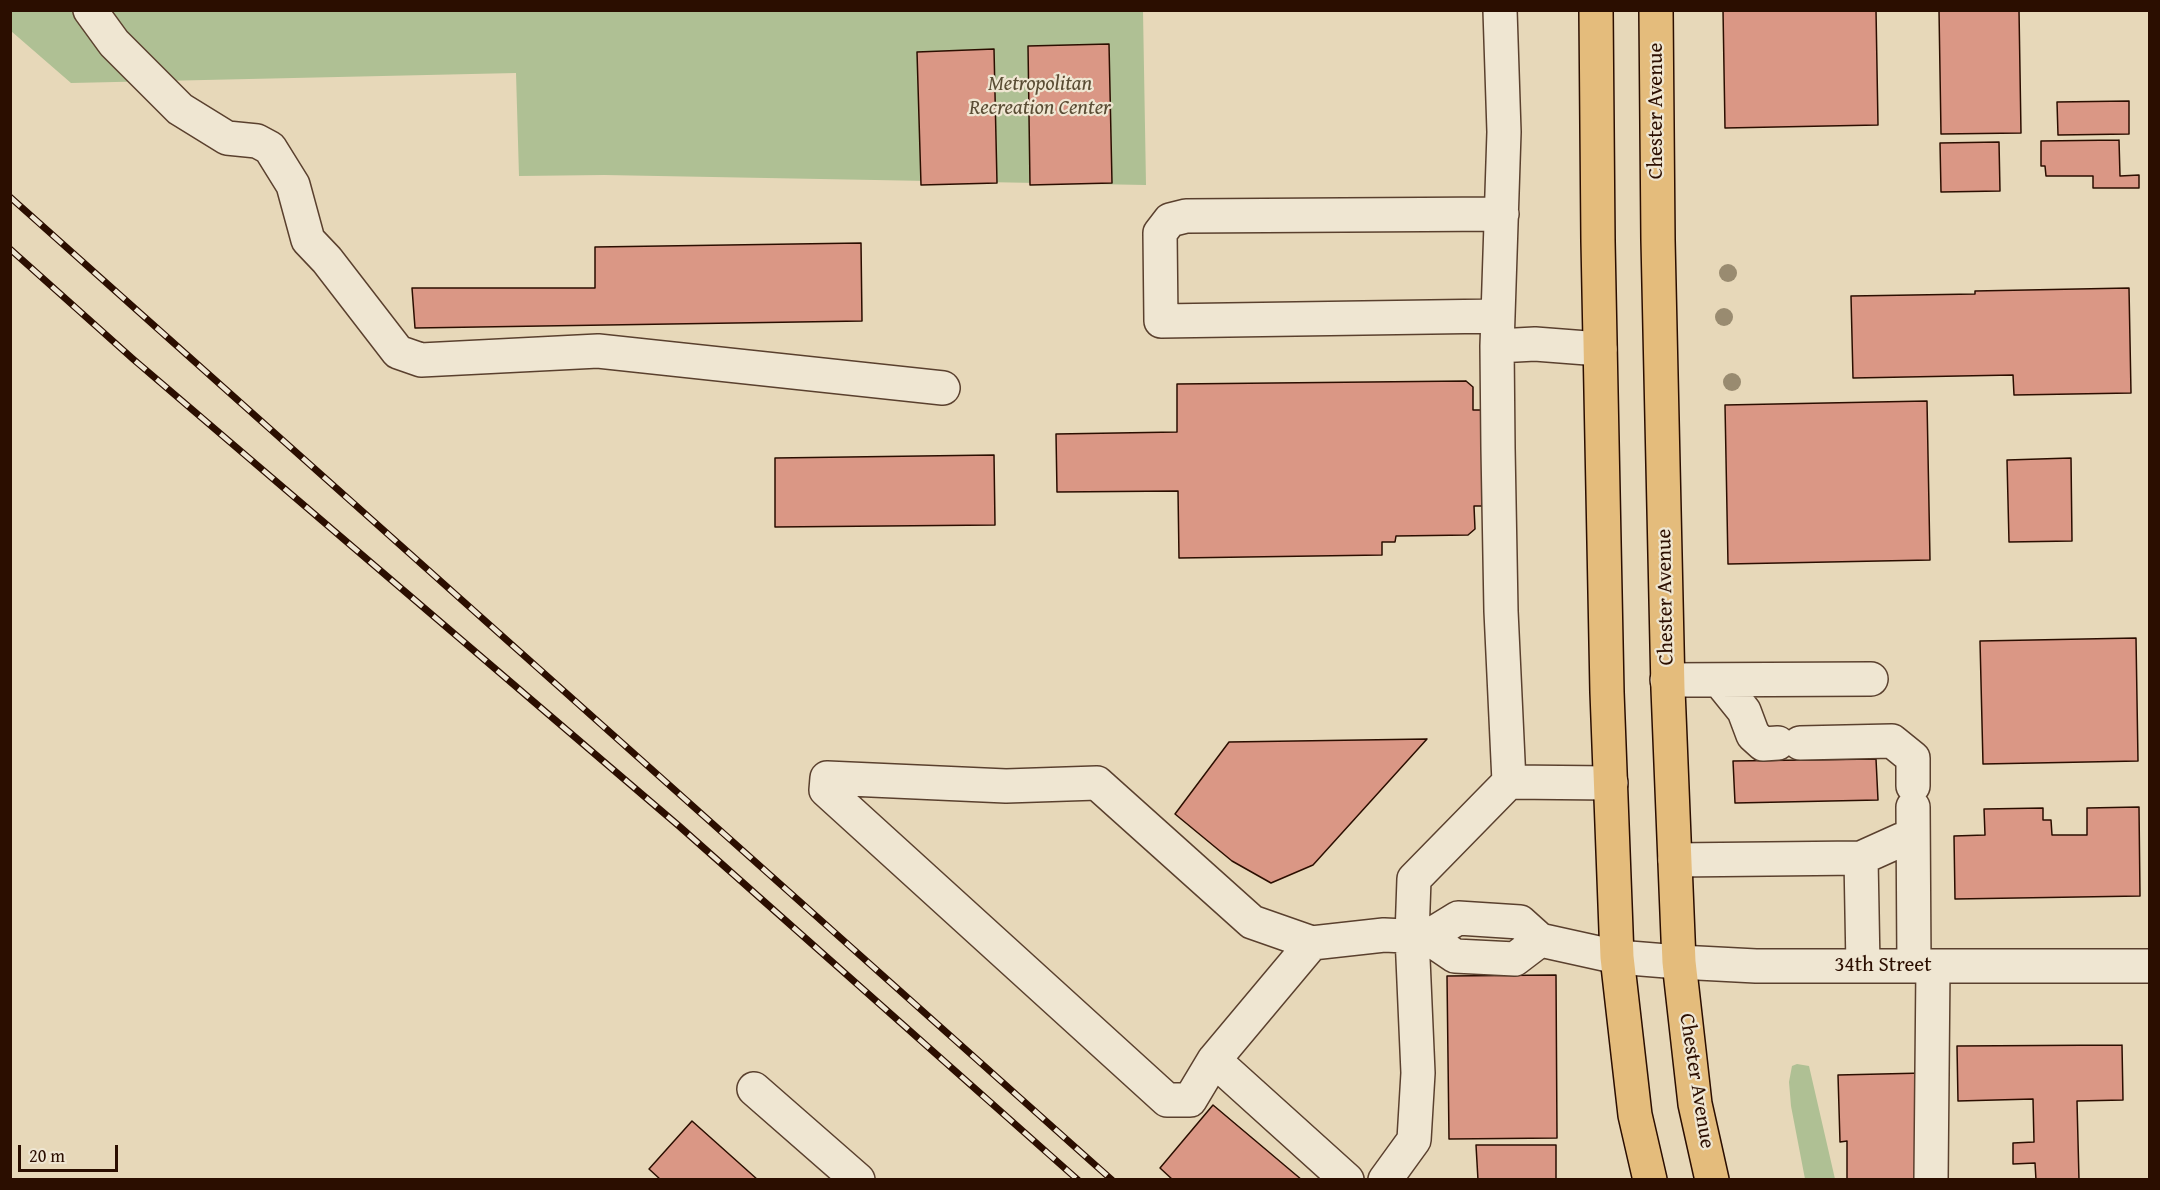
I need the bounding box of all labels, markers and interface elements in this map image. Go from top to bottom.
street label: Chester Avenue [1644,43,1670,179]
park label: Metropolitan Recreation Center [969,72,1111,122]
street label: Chester Avenue [1652,529,1680,665]
street label: 34th Street [1834,953,1932,979]
street label: Chester Avenue [1673,1012,1719,1150]
scale bar [21,1133,122,1171]
text: 20 m [29,1142,65,1169]

